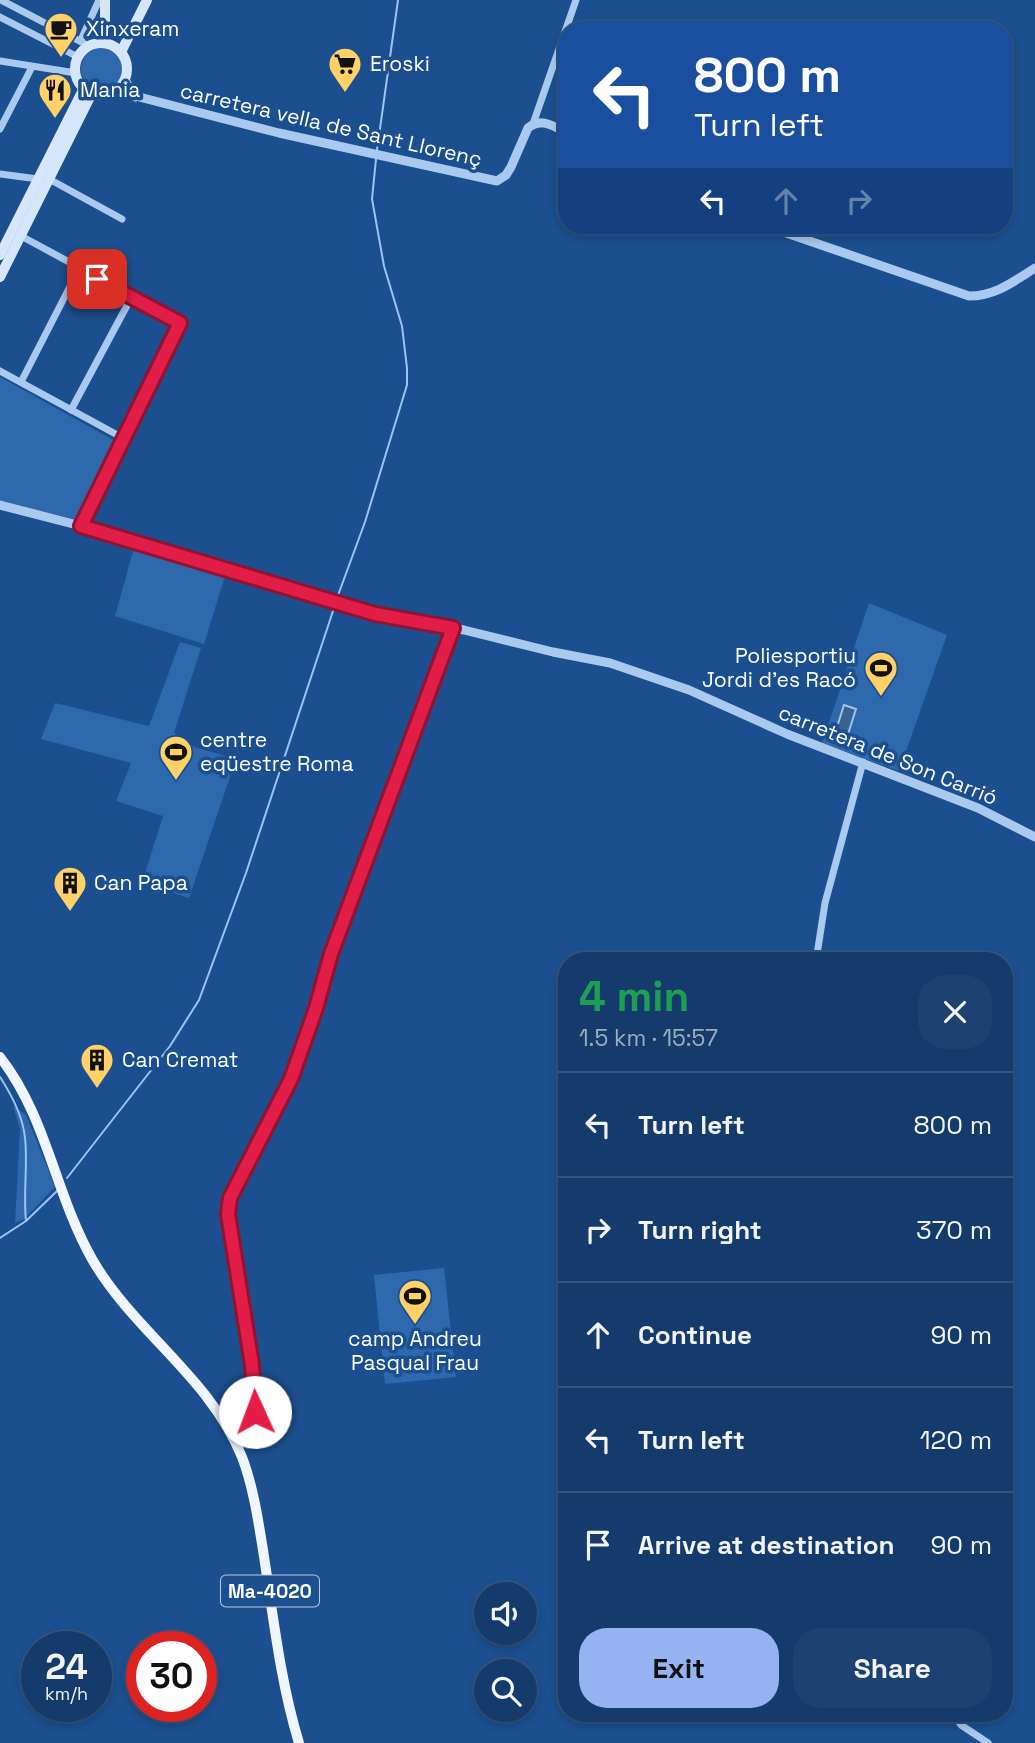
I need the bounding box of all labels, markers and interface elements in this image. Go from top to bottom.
cafe icon: Xinxeram [42,10,80,59]
place label: Xinxeram [86,15,179,42]
text: 800 m [694,44,841,106]
supermarket icon: Eroski [326,45,364,94]
icon: left [579,49,670,140]
place label: Eroski [370,50,430,77]
restaurant icon: Mania [36,71,74,120]
place label: Mania [80,76,140,103]
street label: carretera vella de Sant Llorenç [178,77,485,172]
text: Turn left [694,105,824,145]
icon: left [694,182,732,220]
icon: ahead [767,182,805,220]
icon: right [840,182,878,220]
pin [67,249,127,309]
icon: arrive [78,260,116,298]
place label: Poliesportiu Jordi d'es Racó [702,642,856,693]
sports icon: Poliesportiu Jordi d'es Racó [862,649,900,698]
street label: carretera de Son Carrió [775,698,1002,811]
place label: centre eqüestre Roma [200,726,353,777]
sports icon: centre eqüestre Roma [157,733,195,782]
building icon: Can Papa [51,864,89,913]
place label: Can Papa [94,869,188,896]
text: 4 min [579,970,689,1023]
button: close [918,975,992,1049]
text: 1.5 km · 15:57 [579,1023,718,1053]
building icon: Can Cremat [78,1041,116,1090]
place label: Can Cremat [122,1046,238,1073]
icon: left [579,1106,617,1144]
text: Turn left [638,1108,745,1142]
text: 800 m [913,1108,992,1142]
icon: right [579,1211,617,1249]
text: Turn right [638,1213,762,1247]
text: 370 m [916,1213,992,1247]
sports icon: camp Andreu Pasqual Frau [396,1277,434,1326]
icon: ahead [579,1316,617,1354]
text: Continue [638,1318,752,1352]
text: 90 m [930,1318,992,1352]
place label: camp Andreu Pasqual Frau [348,1325,482,1376]
position arrow [218,1375,292,1449]
icon: left [579,1421,617,1459]
text: Turn left [638,1423,745,1457]
text: 120 m [920,1423,992,1457]
icon: arrive [579,1526,617,1564]
text: Arrive at destination [638,1528,895,1562]
text: 90 m [930,1528,992,1562]
road number: Ma-4020 [221,1576,319,1606]
map controls [474,1582,537,1722]
button: sound [474,1582,537,1645]
button: Exit [579,1628,779,1708]
button: Share [793,1628,992,1708]
speed limit sign: 30 [126,1631,217,1722]
text: 24 [45,1645,88,1689]
button: search [474,1659,537,1722]
text: km/h [45,1682,88,1705]

